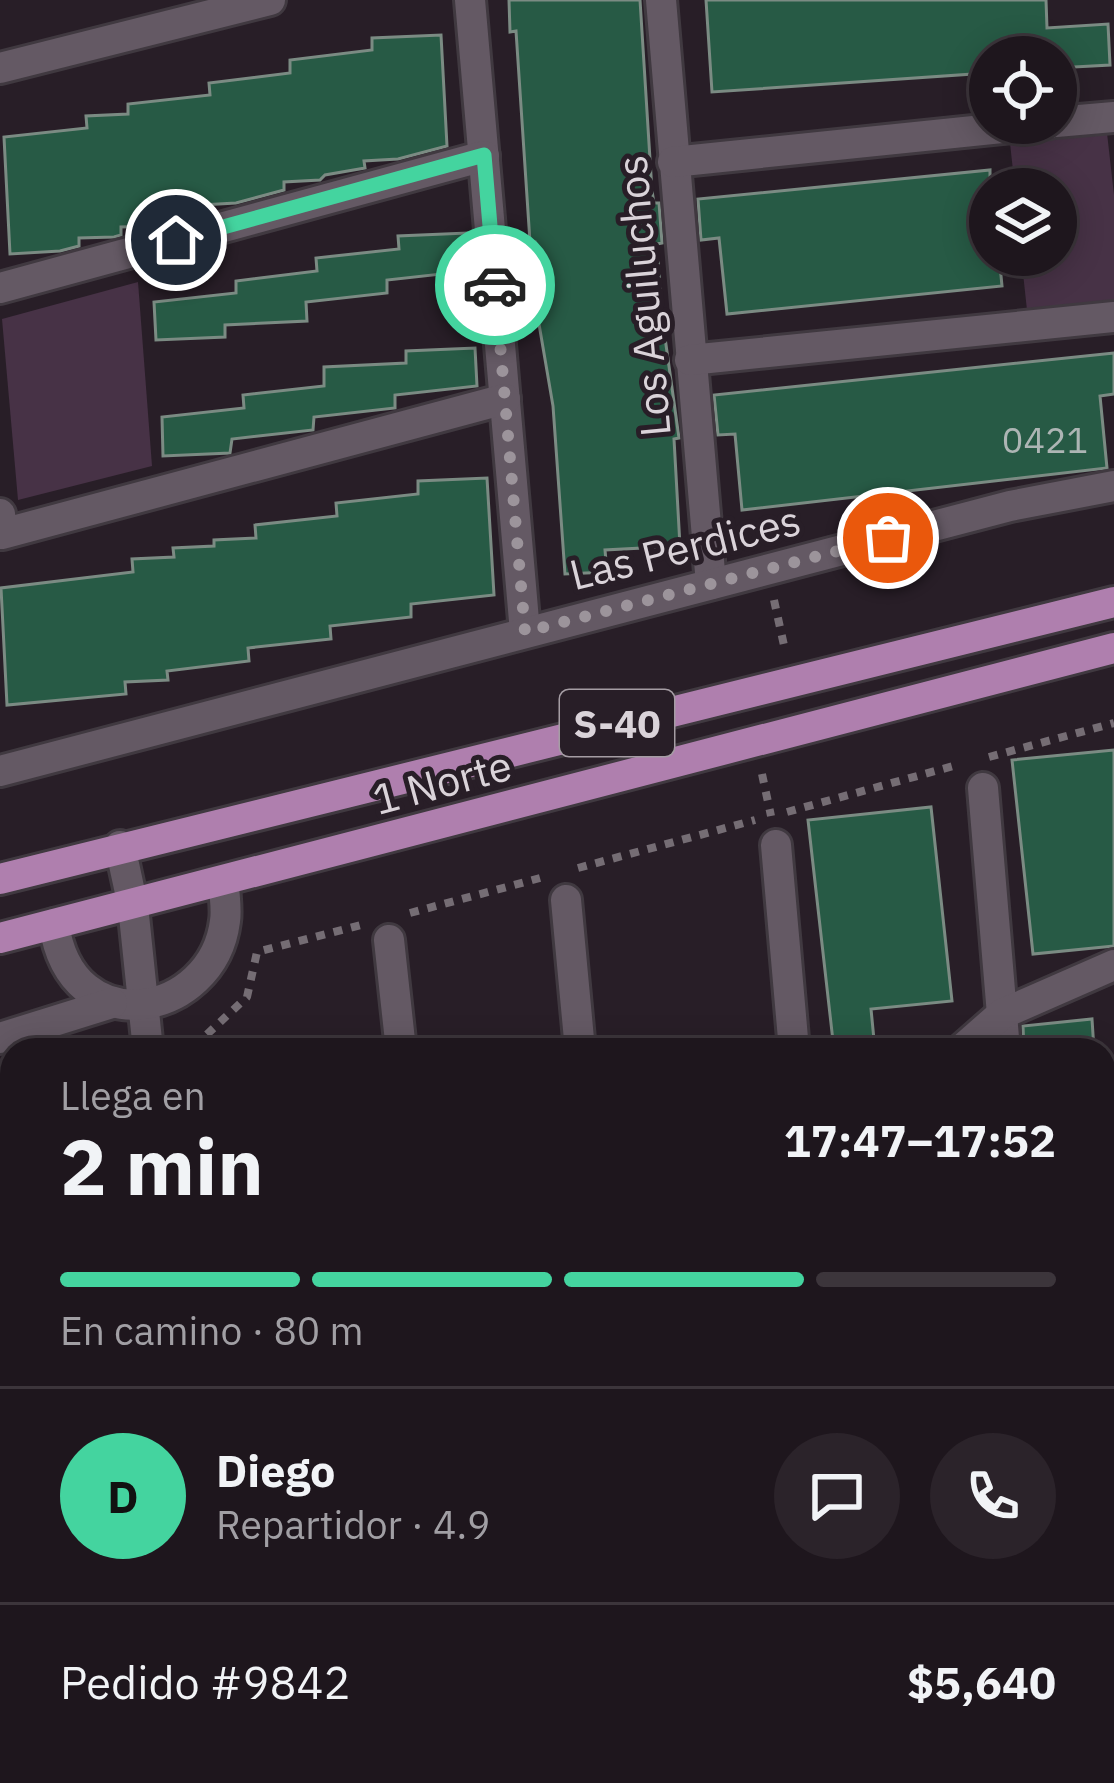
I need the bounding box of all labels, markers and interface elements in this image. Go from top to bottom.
map controls [969,36,1077,276]
button: locate [969,36,1077,144]
street label: Los Aguiluchos [603,153,683,439]
button: layers [969,168,1077,276]
pin [125,189,227,291]
icon: home [143,207,209,273]
courier [435,225,555,345]
icon: car [462,252,528,318]
house number: 0421 [1002,416,1088,463]
pin [837,487,939,589]
street label: Las Perdices [564,492,806,602]
icon: bag [855,505,921,571]
road number: S-40 [560,690,674,756]
street label: 1 Norte [367,737,517,827]
text: Llega en [60,1070,206,1121]
text: 17:47–17:52 [784,1111,1056,1169]
text: 2 min [60,1115,264,1216]
text: En camino · 80 m [60,1305,364,1356]
button: chat [774,1433,900,1559]
button: phone [930,1433,1056,1559]
text: Diego [216,1441,335,1499]
text: D [107,1467,139,1525]
text: Repartidor · 4.9 [216,1499,490,1550]
text: Pedido #9842 [60,1653,350,1711]
text: $5,640 [907,1653,1056,1711]

